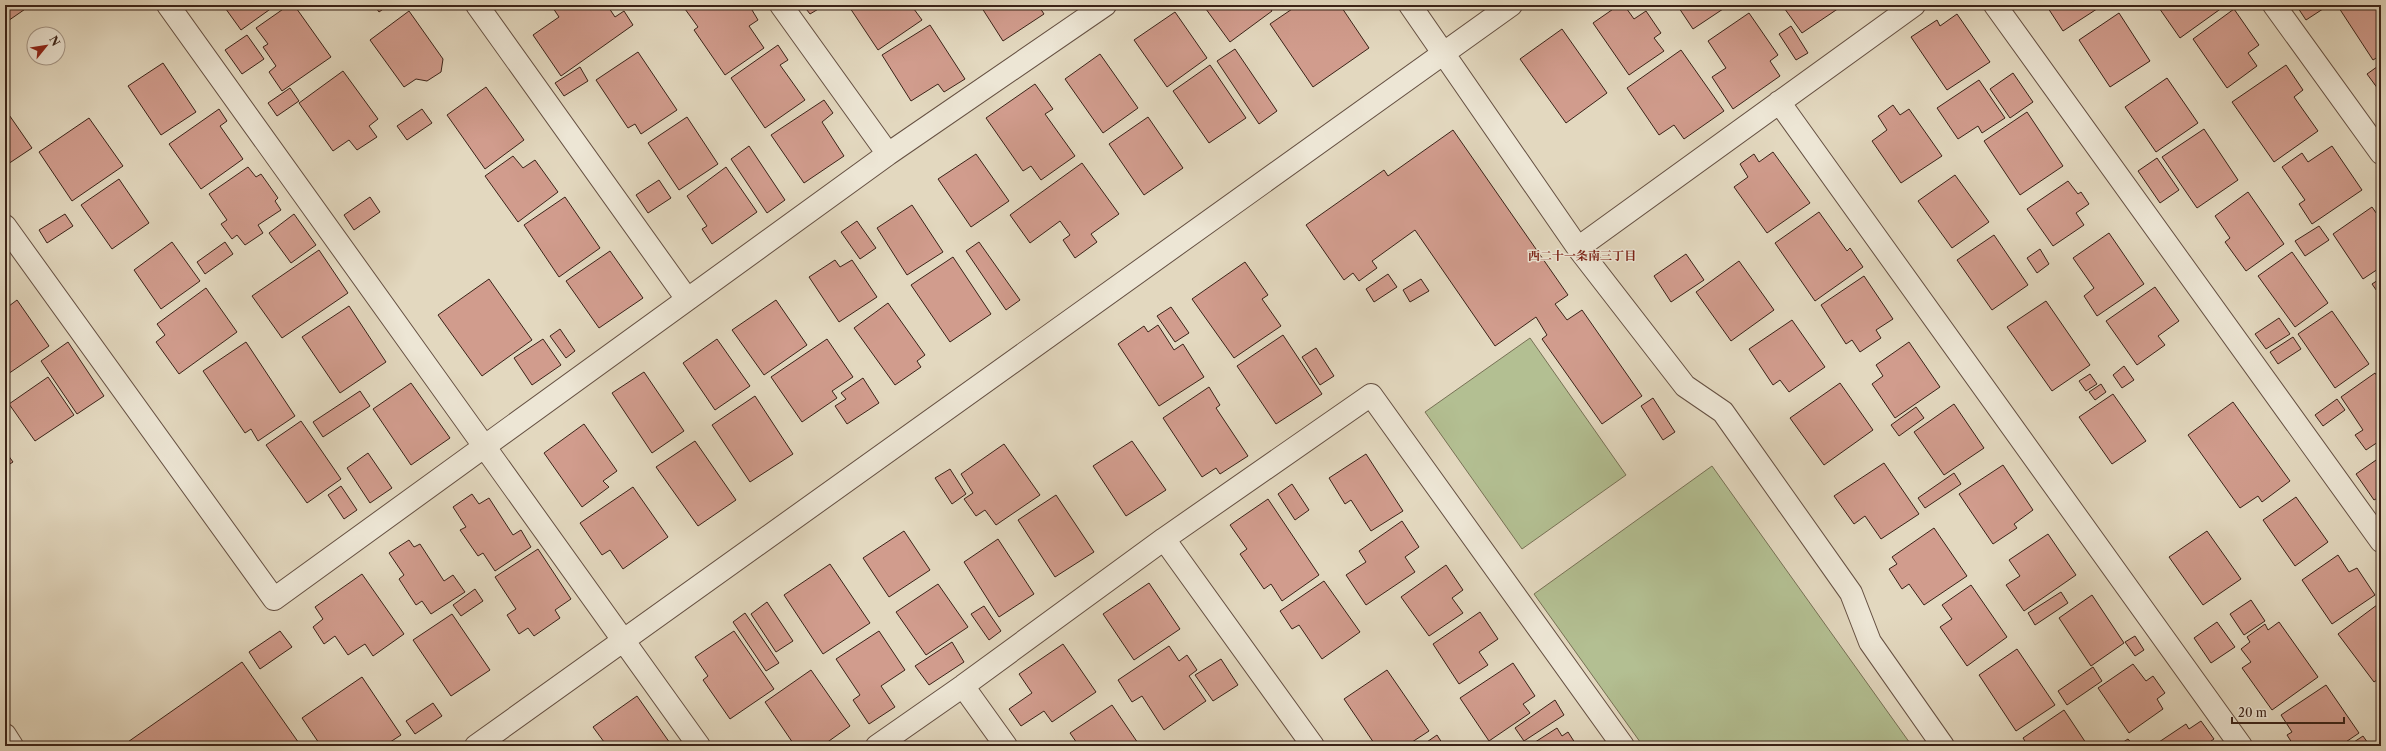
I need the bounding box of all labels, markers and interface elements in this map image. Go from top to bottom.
north arrow [26,26,66,66]
text: N [46,33,63,49]
district label: 西二十一条南三丁目 [1528,248,1636,263]
scale bar [2232,699,2344,725]
text: 20 m [2238,705,2267,720]

